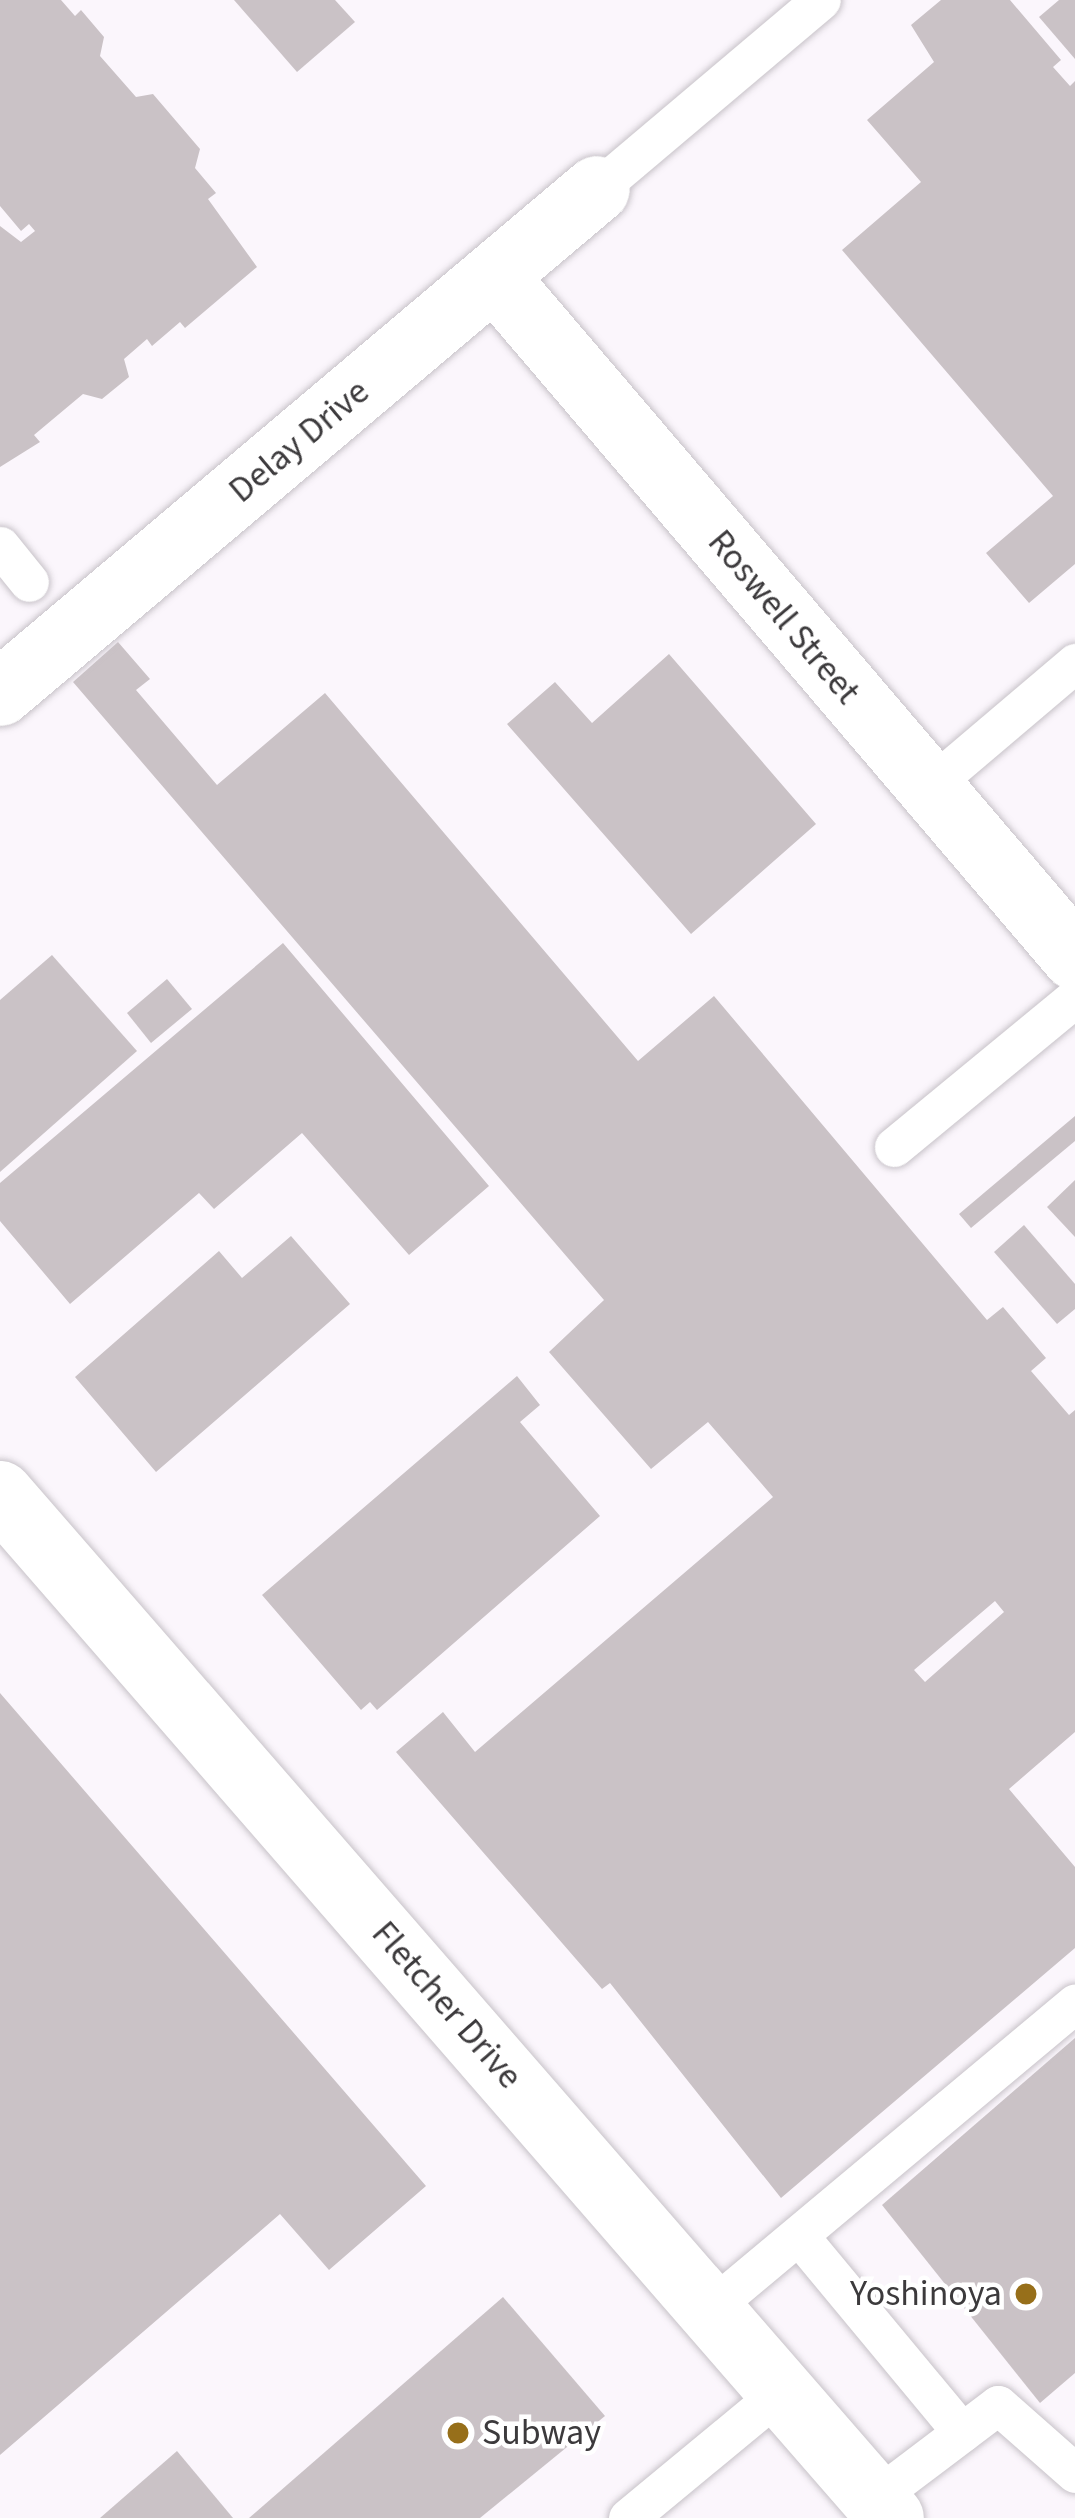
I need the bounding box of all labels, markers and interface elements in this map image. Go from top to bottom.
street label: Delay Drive [220,370,378,512]
street label: Roswell Street [699,521,869,713]
street label: Fletcher Drive [363,1912,531,2098]
place label: Yoshinoya [850,2272,1002,2316]
marker: Yoshinoya [1013,2281,1039,2307]
place label: Subway [482,2411,601,2455]
marker: Subway [445,2420,471,2446]

